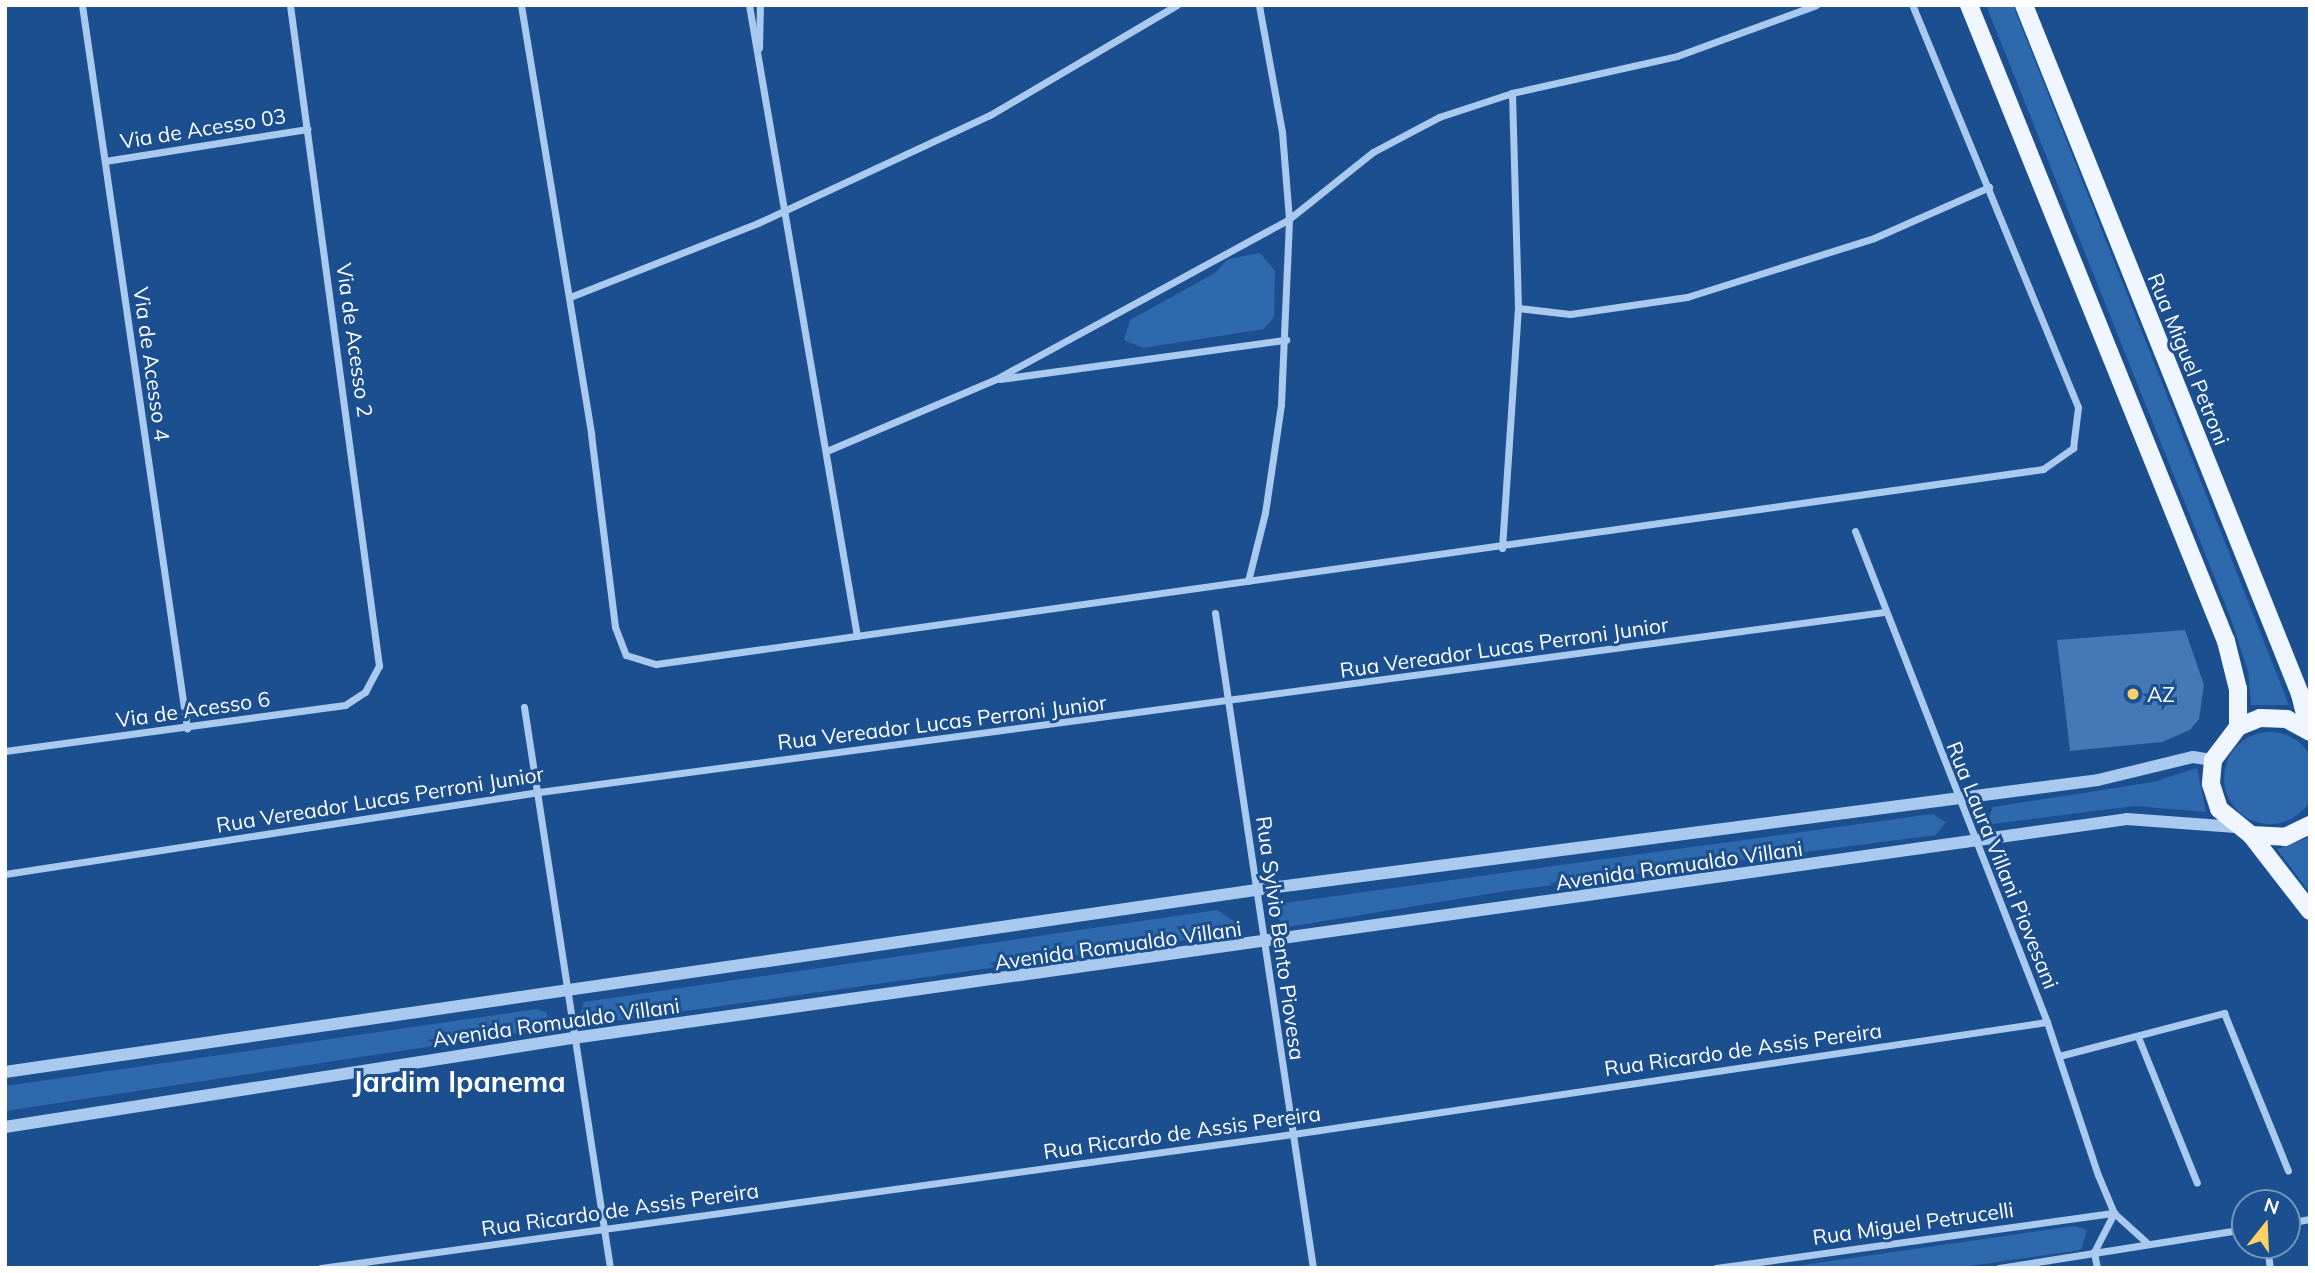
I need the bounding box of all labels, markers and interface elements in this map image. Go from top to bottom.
street label: Via de Acesso 03 [118,102,288,154]
street label: Via de Acesso 2 [332,261,378,419]
street label: Rua Miguel Petroni [2143,269,2235,449]
street label: Via de Acesso 4 [129,285,175,443]
street label: Rua Vereador Lucas Perroni Junior [1338,611,1670,683]
place label: AZ [2147,681,2175,707]
street label: Via de Acesso 6 [114,686,272,732]
marker: AZ [2125,686,2141,702]
street label: Rua Vereador Lucas Perroni Junior [776,689,1108,755]
street label: Rua Laura Villani Piovesani [1942,738,2064,992]
street label: Rua Vereador Lucas Perroni Junior [214,761,546,837]
street label: Rua Sylvio Bento Piovesa [1251,814,1311,1062]
street label: Avenida Romualdo Villani [1554,835,1804,895]
street label: Avenida Romualdo Villani [993,915,1243,975]
street label: Avenida Romualdo Villani [431,992,681,1052]
street label: Rua Ricardo de Assis Pereira [1603,1017,1883,1081]
district label: Jardim Ipanema [352,1065,566,1099]
street label: Rua Ricardo de Assis Pereira [1042,1100,1322,1164]
street label: Rua Ricardo de Assis Pereira [480,1177,760,1241]
north arrow [2231,1189,2301,1259]
text: N [2261,1192,2282,1220]
street label: Rua Miguel Petrucelli [1811,1196,2015,1250]

